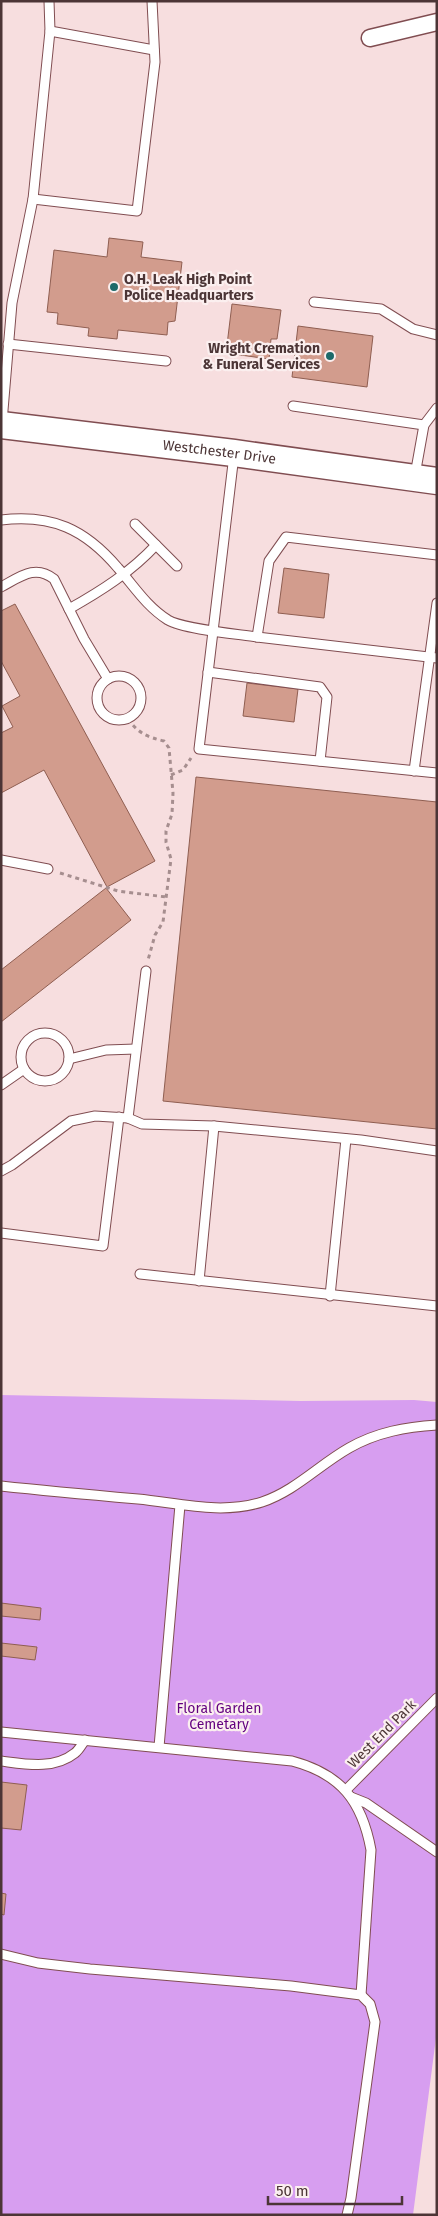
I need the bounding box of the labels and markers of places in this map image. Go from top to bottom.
place label: O.H. Leak High Point Police Headquarters [124,271,254,304]
marker: O.H. Leak High Point Police Headquarters [108,281,120,293]
place label: Wright Cremation & Funeral Services [202,340,320,373]
marker: Wright Cremation & Funeral Services [324,350,336,362]

